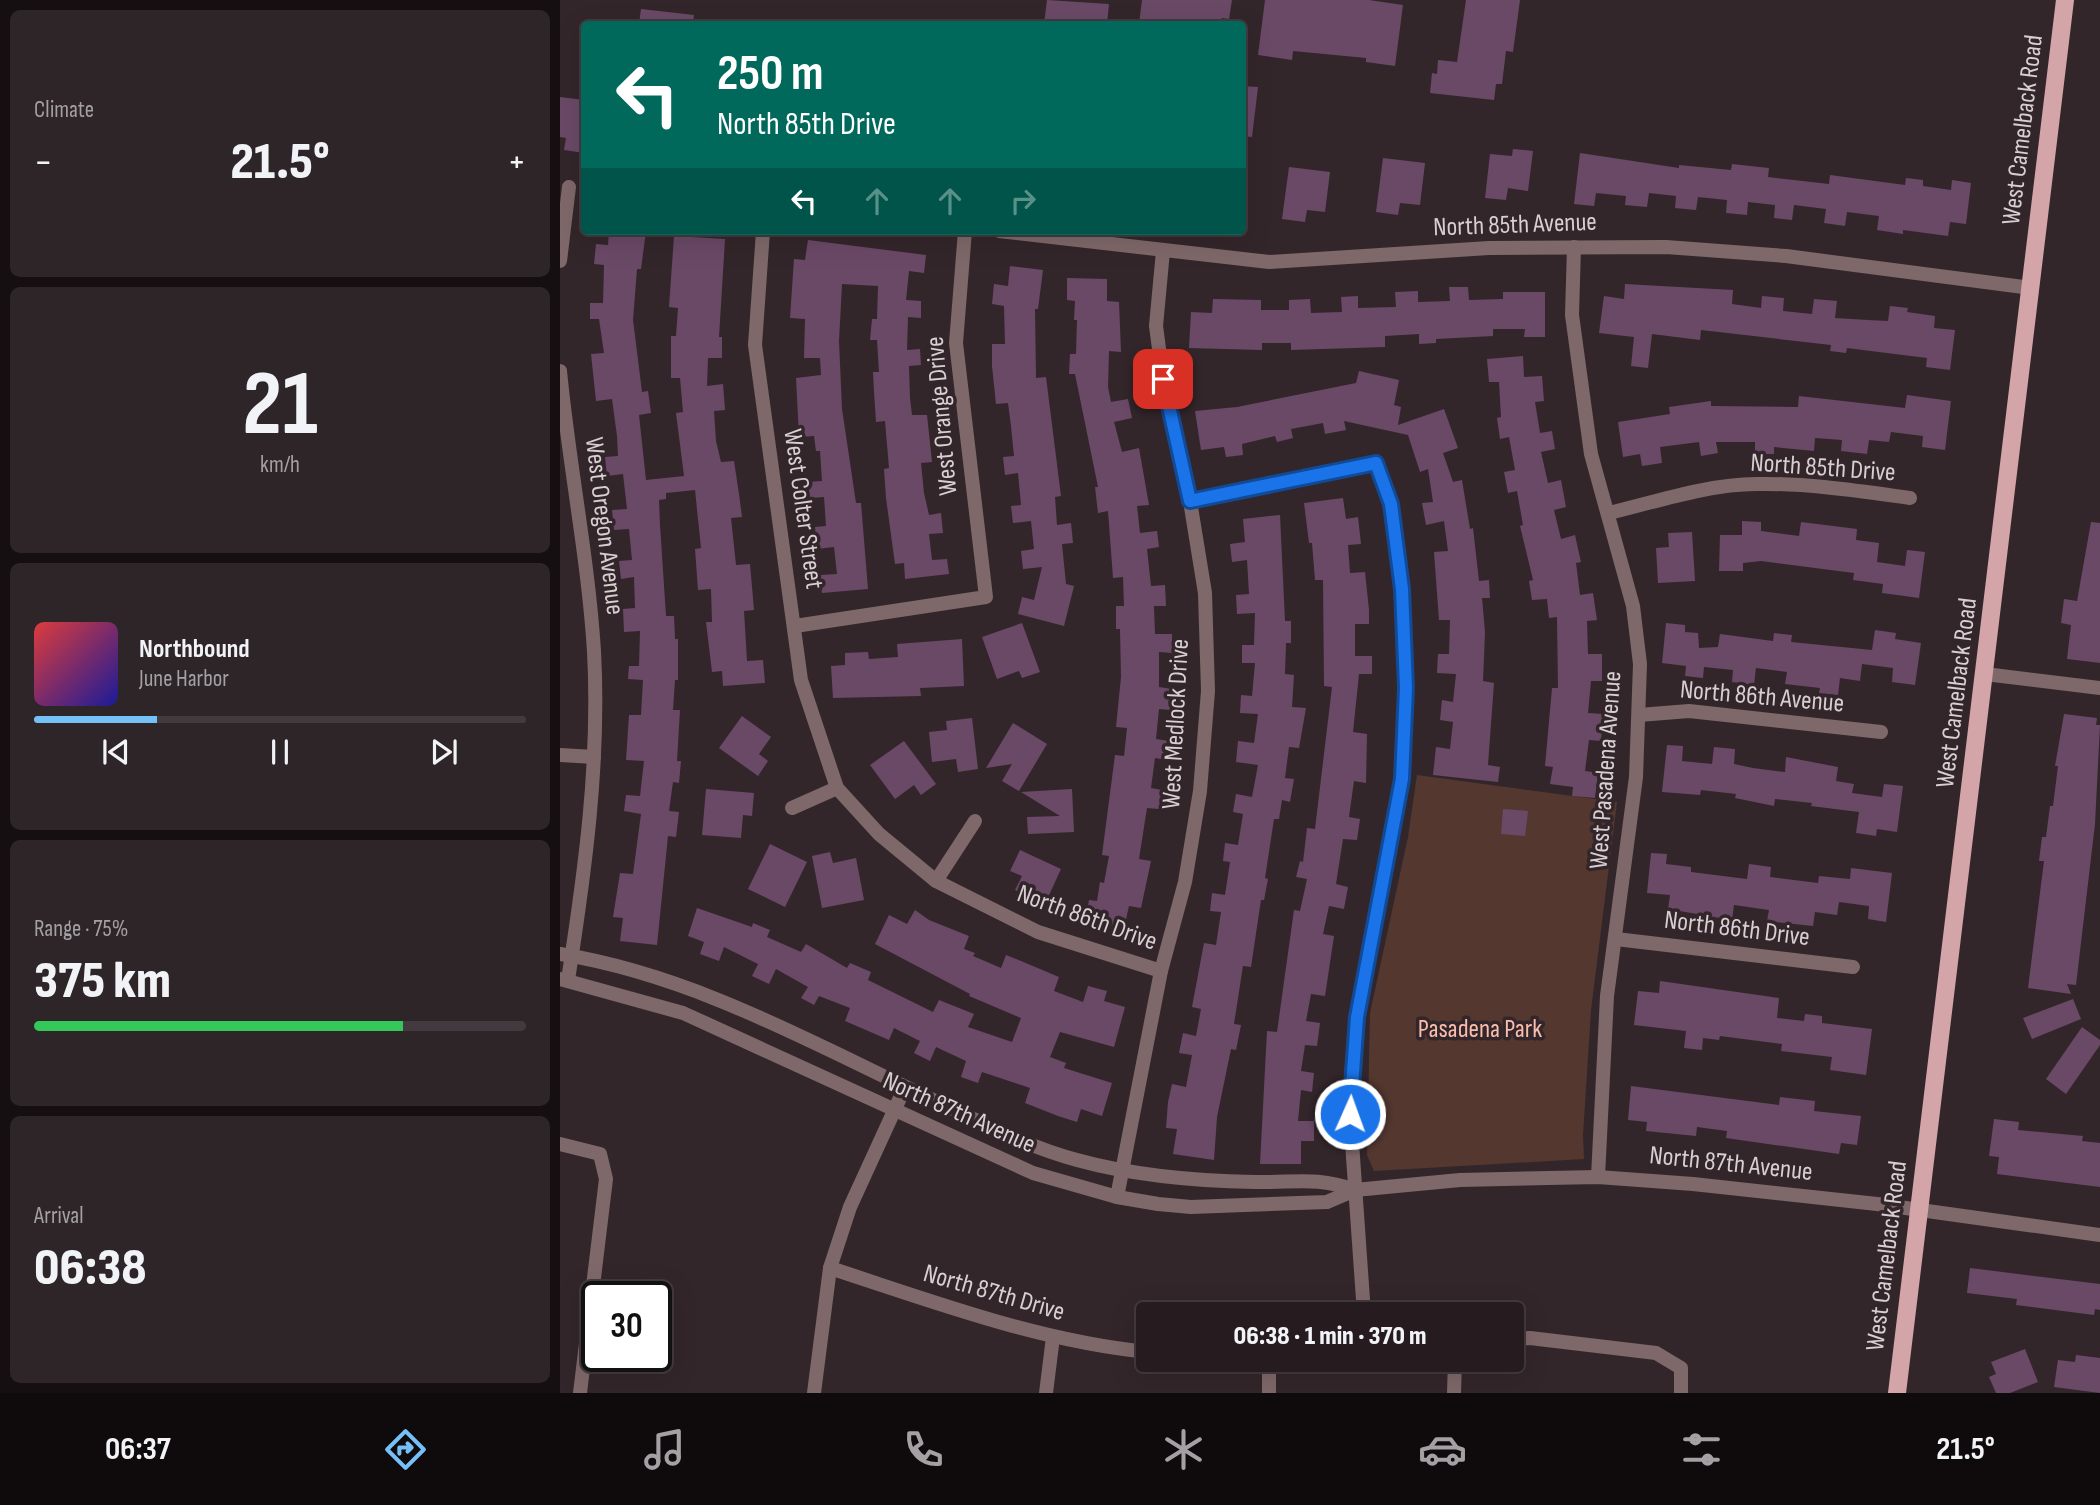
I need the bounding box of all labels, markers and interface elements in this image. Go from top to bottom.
street label: West Camelback Road [1996,33,2050,227]
text: 250 m [717,45,823,104]
icon: left [602,49,693,140]
text: Climate [34,96,94,124]
text: North 85th Drive [717,105,896,144]
text: 21.5° [230,131,330,194]
text: − [34,140,53,185]
text: + [507,140,526,185]
icon: left [785,182,823,220]
icon: ahead [858,182,896,220]
icon: ahead [931,182,969,220]
icon: right [1004,182,1042,220]
street label: North 85th Avenue [1433,207,1597,243]
street label: West Orange Drive [920,335,964,497]
pin [1133,349,1193,409]
text: 21 [242,351,318,460]
icon: arrive [1144,360,1182,398]
street label: West Colter Street [776,427,830,591]
street label: West Oregon Avenue [578,436,630,616]
street label: North 85th Drive [1749,447,1897,489]
text: km/h [260,451,300,479]
street label: West Camelback Road [1930,596,1984,790]
text: Northbound [139,634,250,665]
street label: West Medlock Drive [1156,638,1196,810]
text: June Harbor [139,665,229,693]
street label: West Pasadena Avenue [1584,670,1628,870]
street label: North 86th Avenue [1679,674,1845,720]
icon: previous [97,733,135,771]
icon: pause [261,733,299,771]
icon: next [425,733,463,771]
street label: North 86th Drive [1013,878,1161,958]
street label: North 86th Drive [1662,905,1812,953]
text: Range · 75% [34,915,128,943]
text: 375 km [34,950,171,1013]
park label: Pasadena Park [1418,1014,1542,1045]
street label: North 87th Avenue [878,1066,1040,1160]
position arrow [1313,1077,1387,1151]
street label: North 87th Avenue [1648,1140,1814,1188]
street label: West Camelback Road [1860,1159,1914,1353]
text: Arrival [34,1202,83,1230]
text: 06:38 [34,1237,147,1300]
street label: North 87th Drive [920,1258,1068,1328]
speed limit sign: 30 [581,1281,672,1372]
text: 06:38 · 1 min · 370 m [1234,1321,1426,1352]
icon: directions [381,1425,430,1474]
icon: music [640,1425,689,1474]
icon: phone [899,1425,948,1474]
icon: climate [1159,1425,1208,1474]
icon: car [1418,1425,1467,1474]
icon: filters [1677,1425,1726,1474]
text: 06:37 [105,1430,171,1469]
text: 21.5° [1936,1430,1995,1469]

